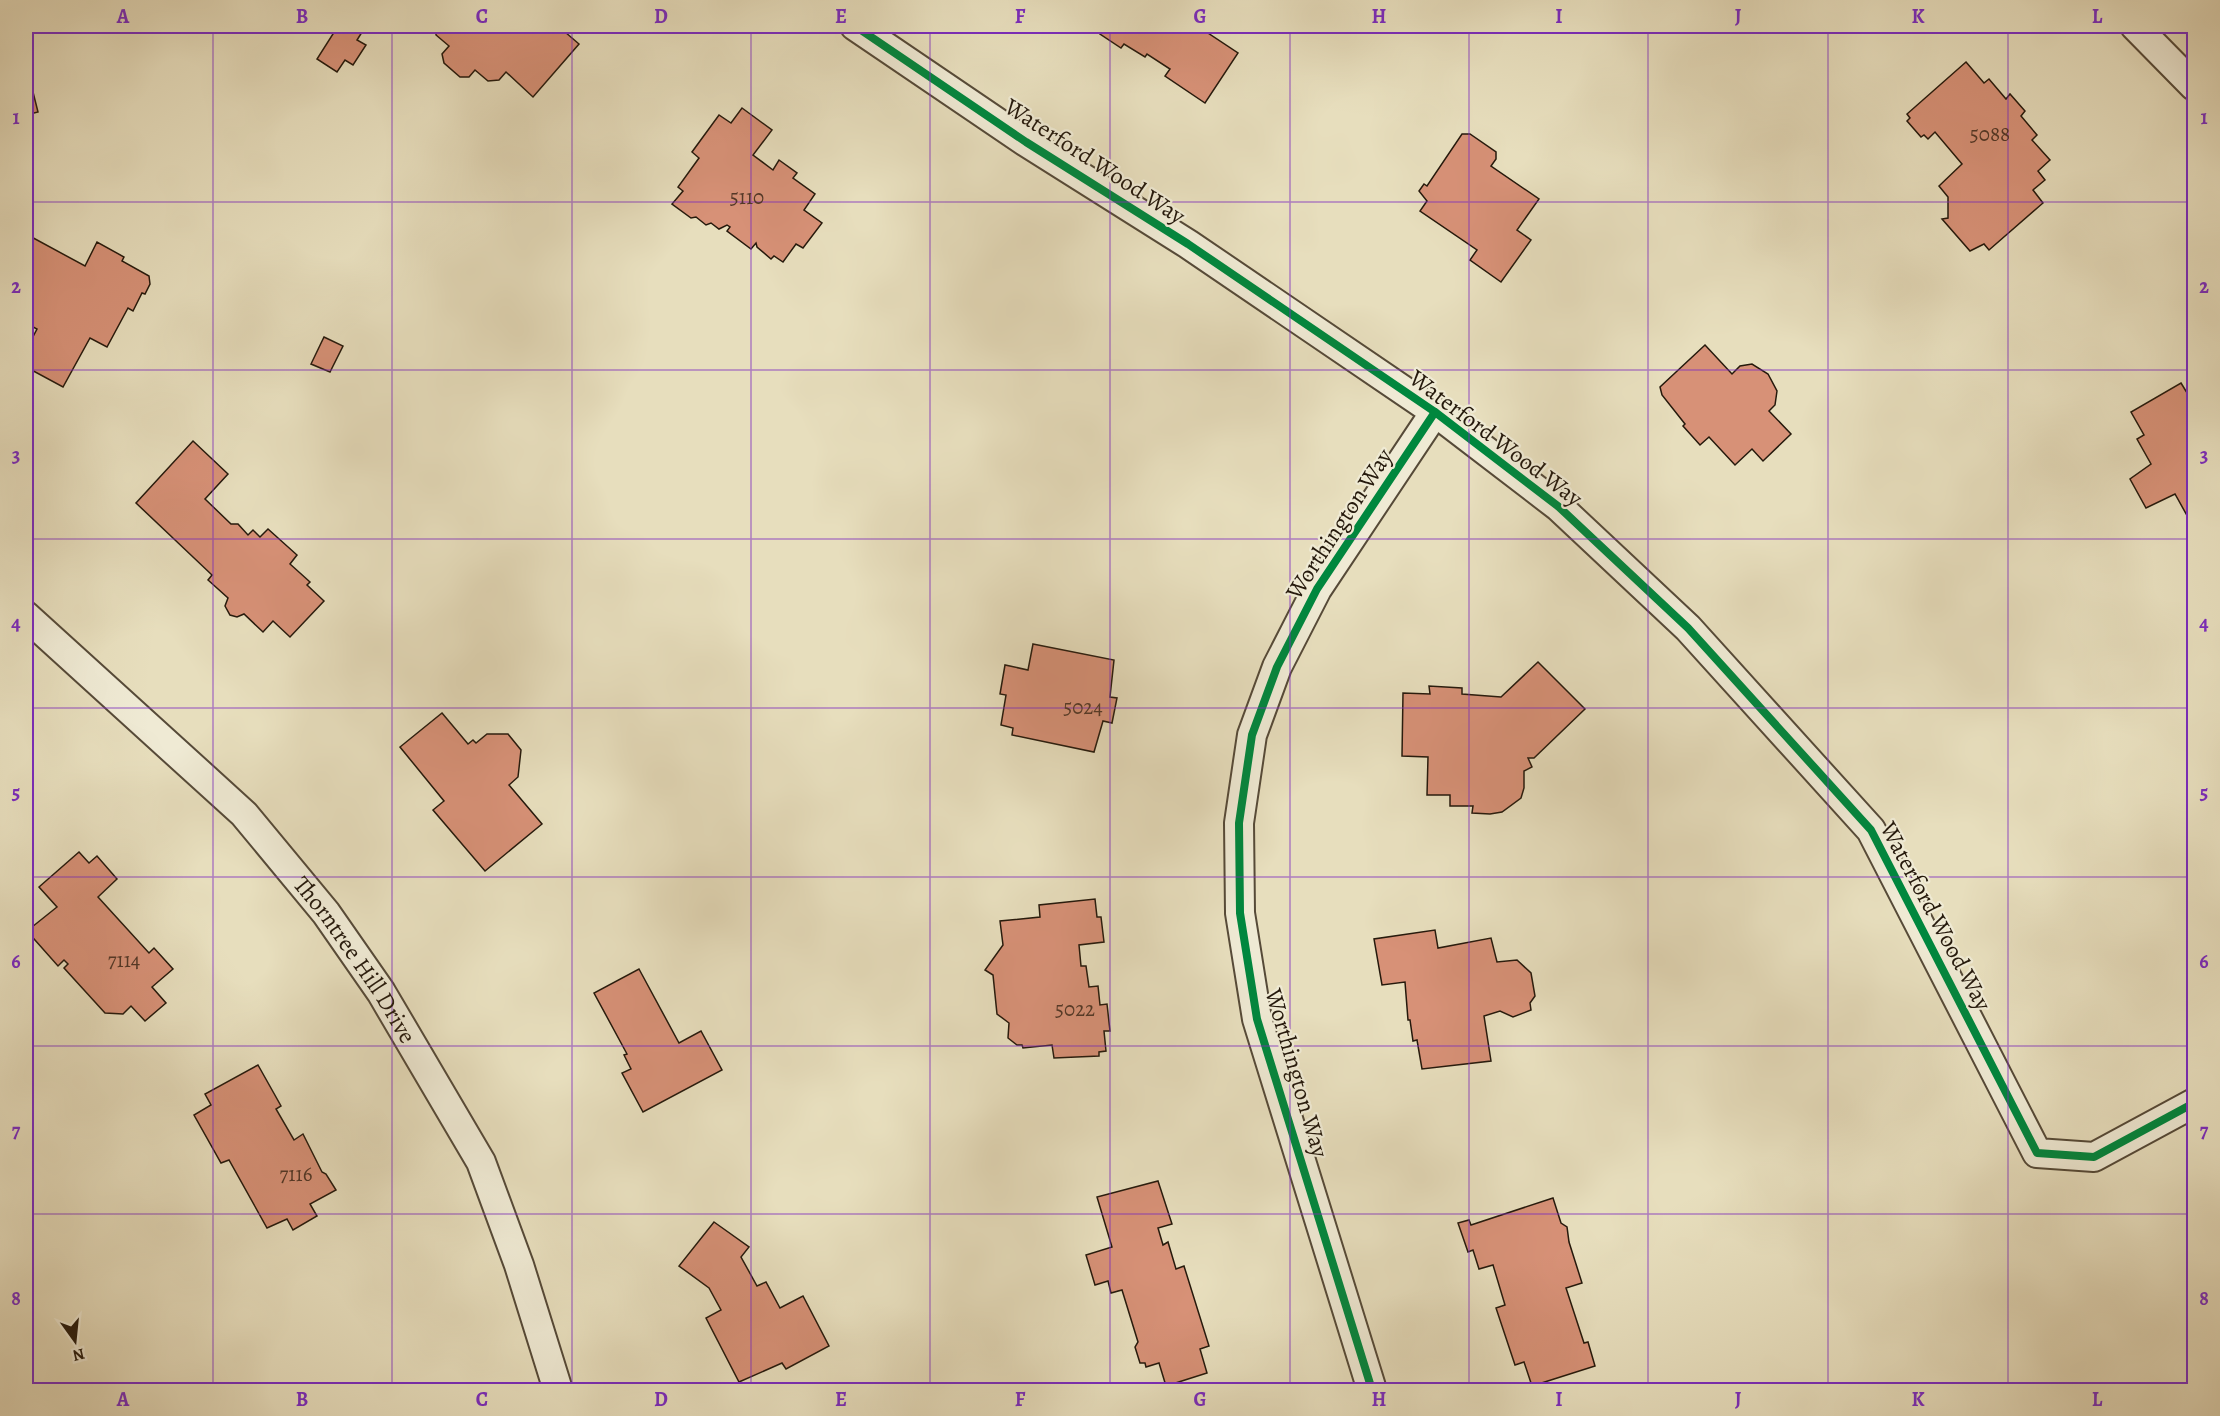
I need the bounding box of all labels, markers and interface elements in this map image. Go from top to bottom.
text: A [116,3,130,30]
text: B [296,3,308,30]
text: C [476,3,488,30]
text: D [654,3,668,30]
text: E [835,3,847,30]
text: F [1015,3,1026,30]
text: G [1193,3,1207,30]
text: H [1372,3,1387,30]
text: I [1555,3,1563,30]
text: J [1735,3,1742,30]
text: K [1911,3,1925,30]
text: L [2092,3,2103,30]
street label: Waterford Wood Way [998,90,1192,232]
text: 1 [12,104,20,131]
text: 1 [2200,104,2208,131]
house number: 5088 [1970,120,2010,148]
house number: 5110 [730,183,764,211]
text: 2 [11,273,21,300]
text: 2 [2199,273,2209,300]
street label: Waterford Wood Way [1402,362,1590,514]
text: 3 [12,442,20,469]
street label: Worthington Way [1278,442,1400,607]
text: 3 [2200,442,2208,469]
text: 4 [11,610,21,637]
text: 4 [2199,610,2209,637]
house number: 5024 [1063,693,1103,721]
text: 5 [12,779,20,806]
text: 5 [2200,779,2208,806]
street label: Waterford Wood Way [1872,815,1999,1016]
street label: Thorntree Hill Drive [286,870,424,1049]
house number: 7114 [108,946,140,974]
text: 6 [11,948,21,975]
text: 6 [2199,948,2209,975]
street label: Worthington Way [1257,984,1336,1161]
house number: 5022 [1055,995,1095,1023]
text: 7 [12,1117,21,1144]
text: 7 [2200,1117,2209,1144]
house number: 7116 [280,1160,313,1188]
text: 8 [11,1285,21,1312]
text: 8 [2199,1285,2209,1312]
north arrow [45,1311,105,1371]
text: N [70,1342,87,1367]
text: A [116,1386,130,1413]
text: B [296,1386,308,1413]
text: C [476,1386,488,1413]
text: D [654,1386,668,1413]
text: E [835,1386,847,1413]
text: F [1015,1386,1026,1413]
text: G [1193,1386,1207,1413]
text: H [1372,1386,1387,1413]
text: I [1555,1386,1563,1413]
text: J [1735,1386,1742,1413]
text: K [1911,1386,1925,1413]
text: L [2092,1386,2103,1413]

